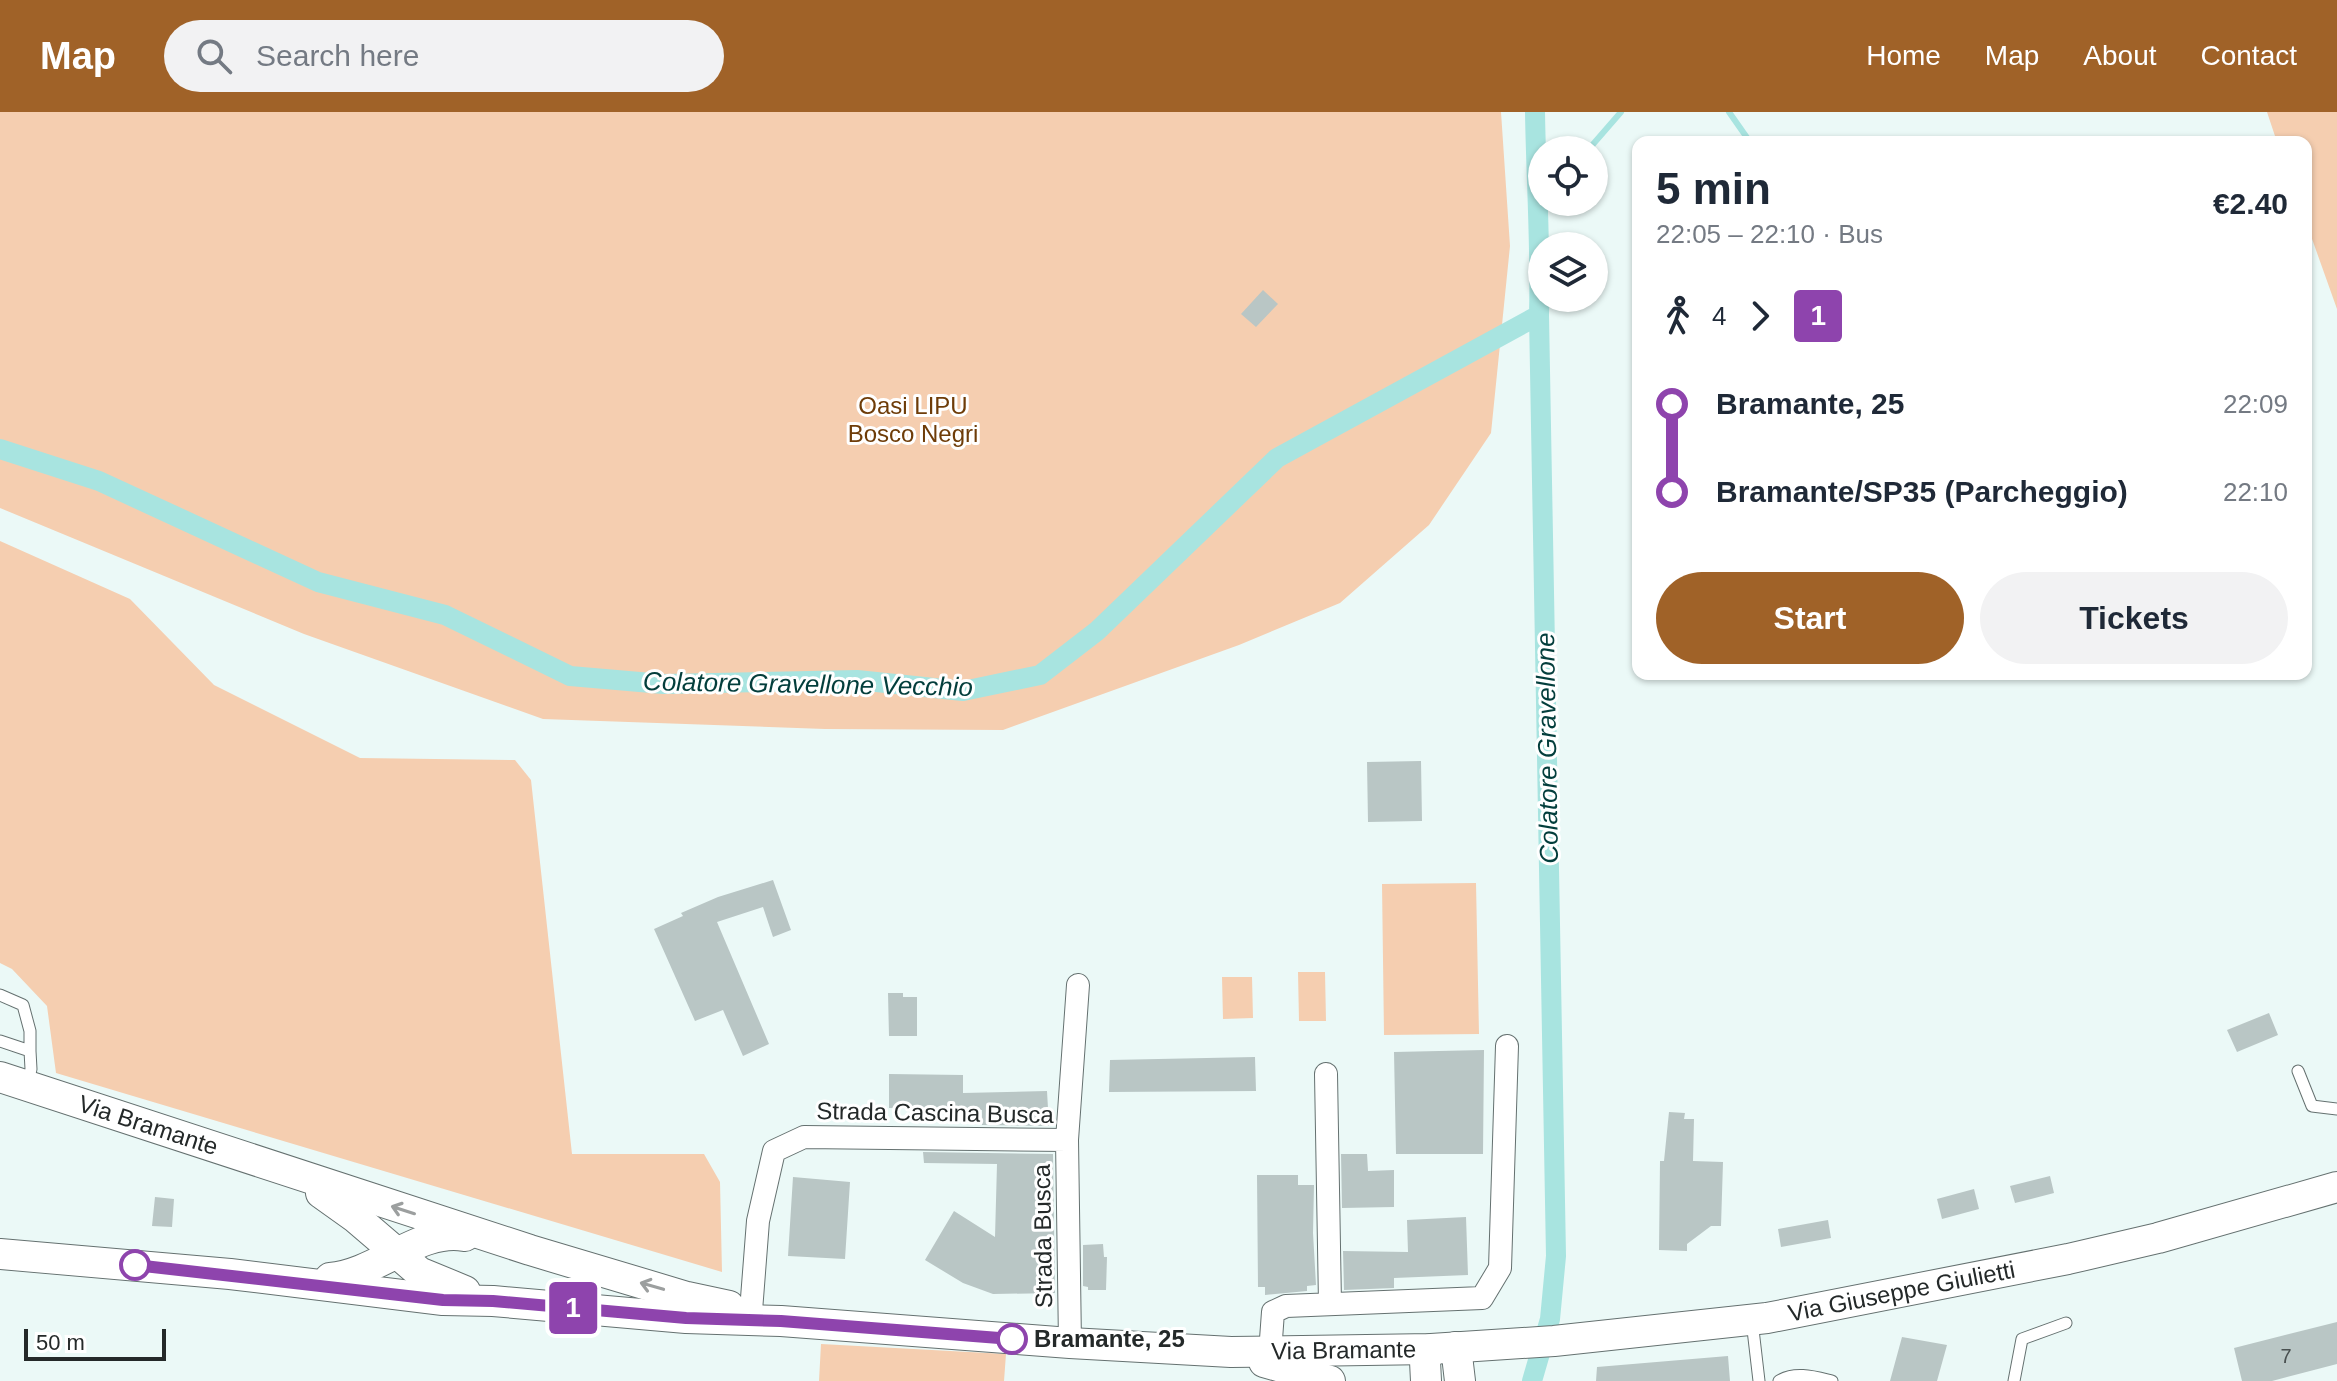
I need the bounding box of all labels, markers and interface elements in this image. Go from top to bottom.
search box [164,20,724,92]
icon: search [192,34,236,78]
text: Map [40,35,116,77]
text: Search here [256,39,419,72]
text: Home [1866,40,1941,71]
text: Map [1985,40,2039,71]
text: About [2083,40,2157,71]
text: Contact [2201,40,2297,71]
map controls [1528,136,1608,312]
button: locate [1528,136,1608,216]
text: 5 min [1656,164,1771,213]
text: €2.40 [2213,187,2288,220]
text: 22:05 – 22:10 · Bus [1656,219,1883,249]
button: layers [1528,232,1608,312]
icon: walk [1656,294,1700,338]
icon: forward [1738,294,1782,338]
text: 1 [1810,300,1826,331]
text: 4 [1712,301,1726,331]
text: Bramante, 25 [1716,387,1904,420]
text: 22:09 [2223,389,2288,419]
park label: Oasi LIPU Bosco Negri [848,392,978,447]
text: Bramante/SP35 (Parcheggio) [1716,475,2128,508]
text: 22:10 [2223,477,2288,507]
button: Start [1656,572,1964,664]
button: Tickets [1980,572,2288,664]
water label: Colatore Gravellone [1530,632,1564,864]
water label: Colatore Gravellone Vecchio [643,666,973,702]
street label: Via Bramante [75,1090,222,1160]
street label: Strada Cascina Busca [816,1097,1055,1128]
street label: Strada Busca [1028,1163,1057,1308]
one-way arrow [390,1201,415,1216]
unlabelled marker [120,1250,150,1280]
street label: Via Giuseppe Giulietti [1786,1256,2017,1327]
one-way arrow [639,1278,665,1293]
line badge: 1 [547,1282,599,1334]
text: 1 [565,1292,581,1323]
marker: Bramante, 25 [997,1324,1027,1354]
scale bar [24,1325,166,1361]
place label: Bramante, 25 [1034,1325,1185,1352]
text: 50 m [36,1330,85,1355]
street label: Via Bramante [1271,1335,1416,1364]
house number: 7 [2280,1345,2292,1367]

